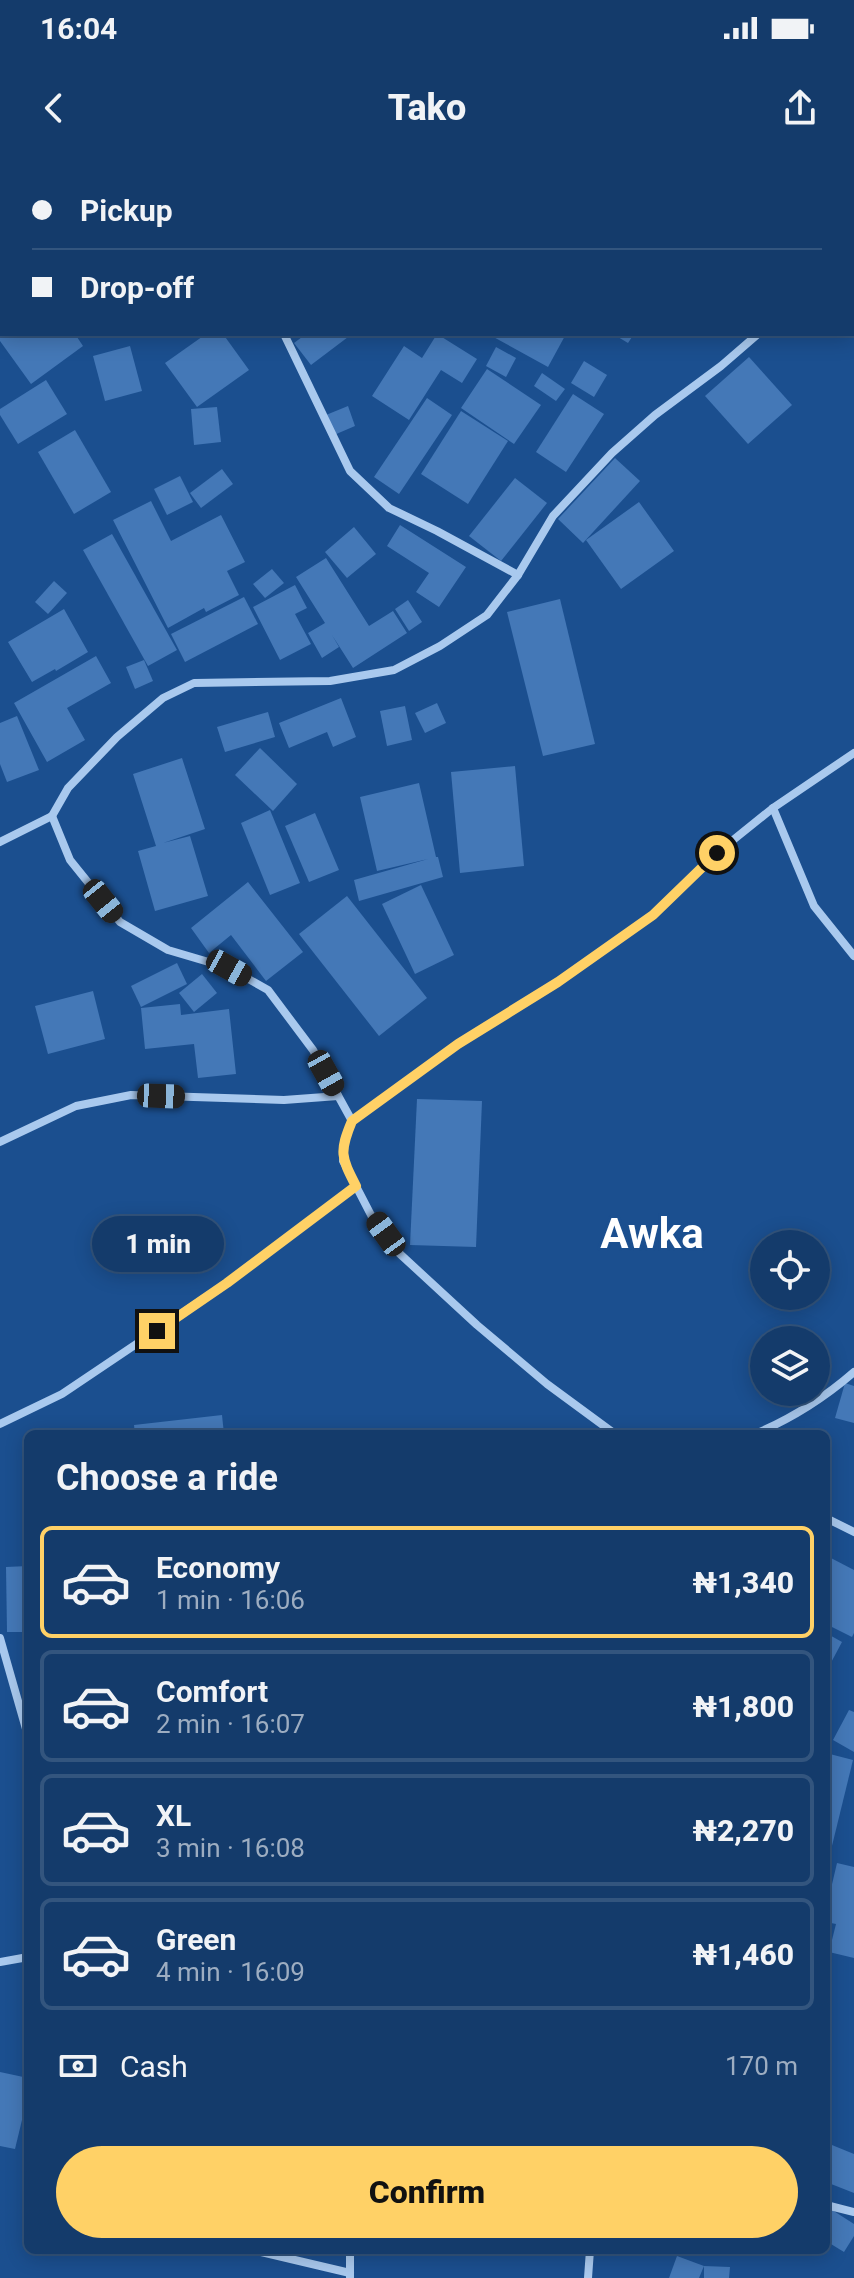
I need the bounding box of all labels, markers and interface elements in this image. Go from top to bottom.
text: 16:04 [40,11,117,46]
icon: back [32,86,76,130]
icon: share [778,86,822,130]
text: Tako [388,87,466,129]
text: Pickup [80,193,173,228]
text: Drop-off [80,270,194,305]
route start [699,835,735,871]
car [79,875,127,927]
car [202,946,256,990]
car [304,1046,348,1100]
car [137,1083,185,1109]
car [362,1208,410,1260]
district label: Awka [600,1209,704,1258]
callout: 1 min [91,1215,223,1271]
text: 1 min [125,1229,191,1259]
map controls [750,1230,830,1406]
button: locate [750,1230,830,1310]
route end [139,1313,175,1349]
button: layers [750,1326,830,1406]
text: Choose a ride [56,1457,278,1499]
icon: car [60,1546,132,1618]
text: Economy [156,1550,280,1585]
text: ₦1,340 [693,1565,794,1600]
text: 1 min · 16:06 [156,1585,305,1615]
icon: car [60,1670,132,1742]
text: Comfort [156,1674,268,1709]
text: ₦1,800 [693,1689,794,1724]
text: 2 min · 16:07 [156,1709,305,1739]
icon: car [60,1794,132,1866]
text: XL [156,1798,191,1833]
text: ₦2,270 [693,1813,794,1848]
text: 3 min · 16:08 [156,1833,305,1863]
icon: car [60,1918,132,1990]
text: Green [156,1922,236,1957]
text: ₦1,460 [693,1937,794,1972]
text: 4 min · 16:09 [156,1957,305,1987]
icon: cash [56,2044,100,2088]
text: Cash [120,2049,188,2084]
text: 170 m [725,2051,798,2081]
button: Confirm [56,2146,798,2238]

